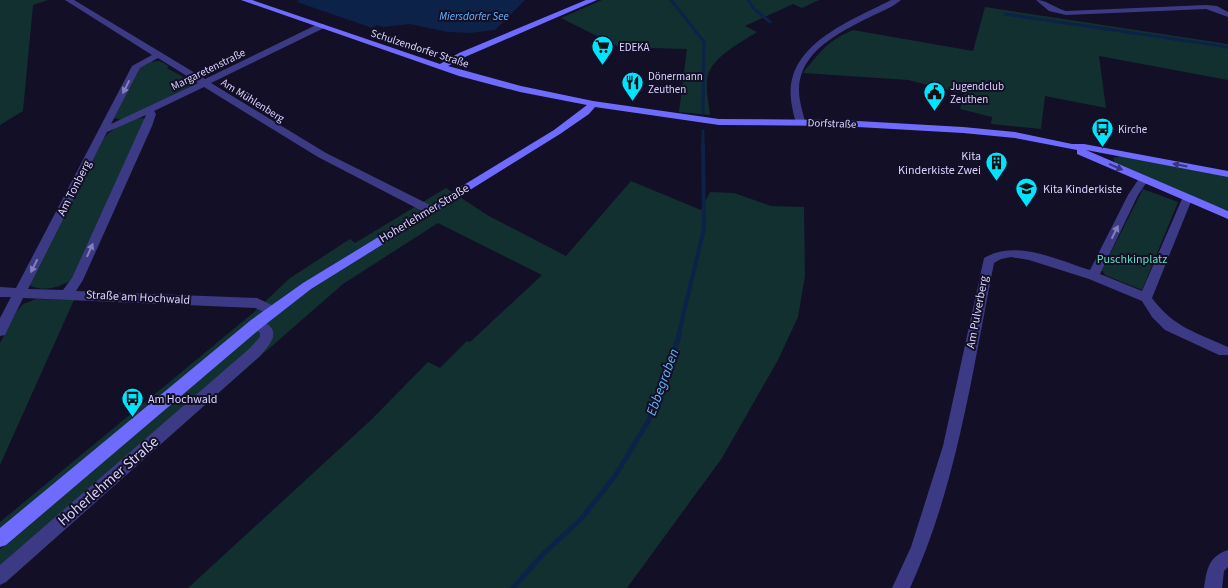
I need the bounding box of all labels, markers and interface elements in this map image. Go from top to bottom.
water label: Miersdorfer See [439,9,509,24]
street label: Schulzendorfer Straße [369,26,471,72]
supermarket icon: EDEKA [591,35,615,66]
place label: EDEKA [619,40,650,55]
street label: Margaretenstraße [168,45,249,94]
place label: Dönermann Zeuthen [648,69,703,97]
restaurant icon: Dönermann Zeuthen [620,70,644,101]
street label: Am Mühlenberg [218,75,288,126]
place label: Jugendclub Zeuthen [950,79,1004,107]
one-way arrow [122,80,130,94]
public building icon: Jugendclub Zeuthen [922,80,946,111]
street label: Dorfstraße [807,115,857,132]
bus stop icon: Kirche [1090,117,1114,148]
place label: Kirche [1118,122,1148,137]
place label: Kita Kinderkiste Zwei [898,148,981,179]
building icon: Kita Kinderkiste Zwei [985,151,1009,182]
street label: Am Tonberg [53,158,96,219]
one-way arrow [1172,160,1188,168]
one-way arrow [1109,163,1123,171]
school or university icon: Kita Kinderkiste [1015,177,1039,208]
street label: Hoherlehmer Straße [376,180,472,247]
place label: Kita Kinderkiste [1043,181,1122,198]
one-way arrow [1111,225,1119,239]
one-way arrow [87,243,95,257]
park label: Puschkinplatz [1097,251,1167,268]
one-way arrow [30,259,38,273]
street label: Am Pulverberg [962,274,993,350]
street label: Straße am Hochwald [85,286,191,309]
water label: Ebbegraben [642,346,684,419]
bus stop icon: Am Hochwald [120,387,144,418]
place label: Am Hochwald [148,391,217,408]
street label: Hoherlehmer Straße [53,432,163,531]

